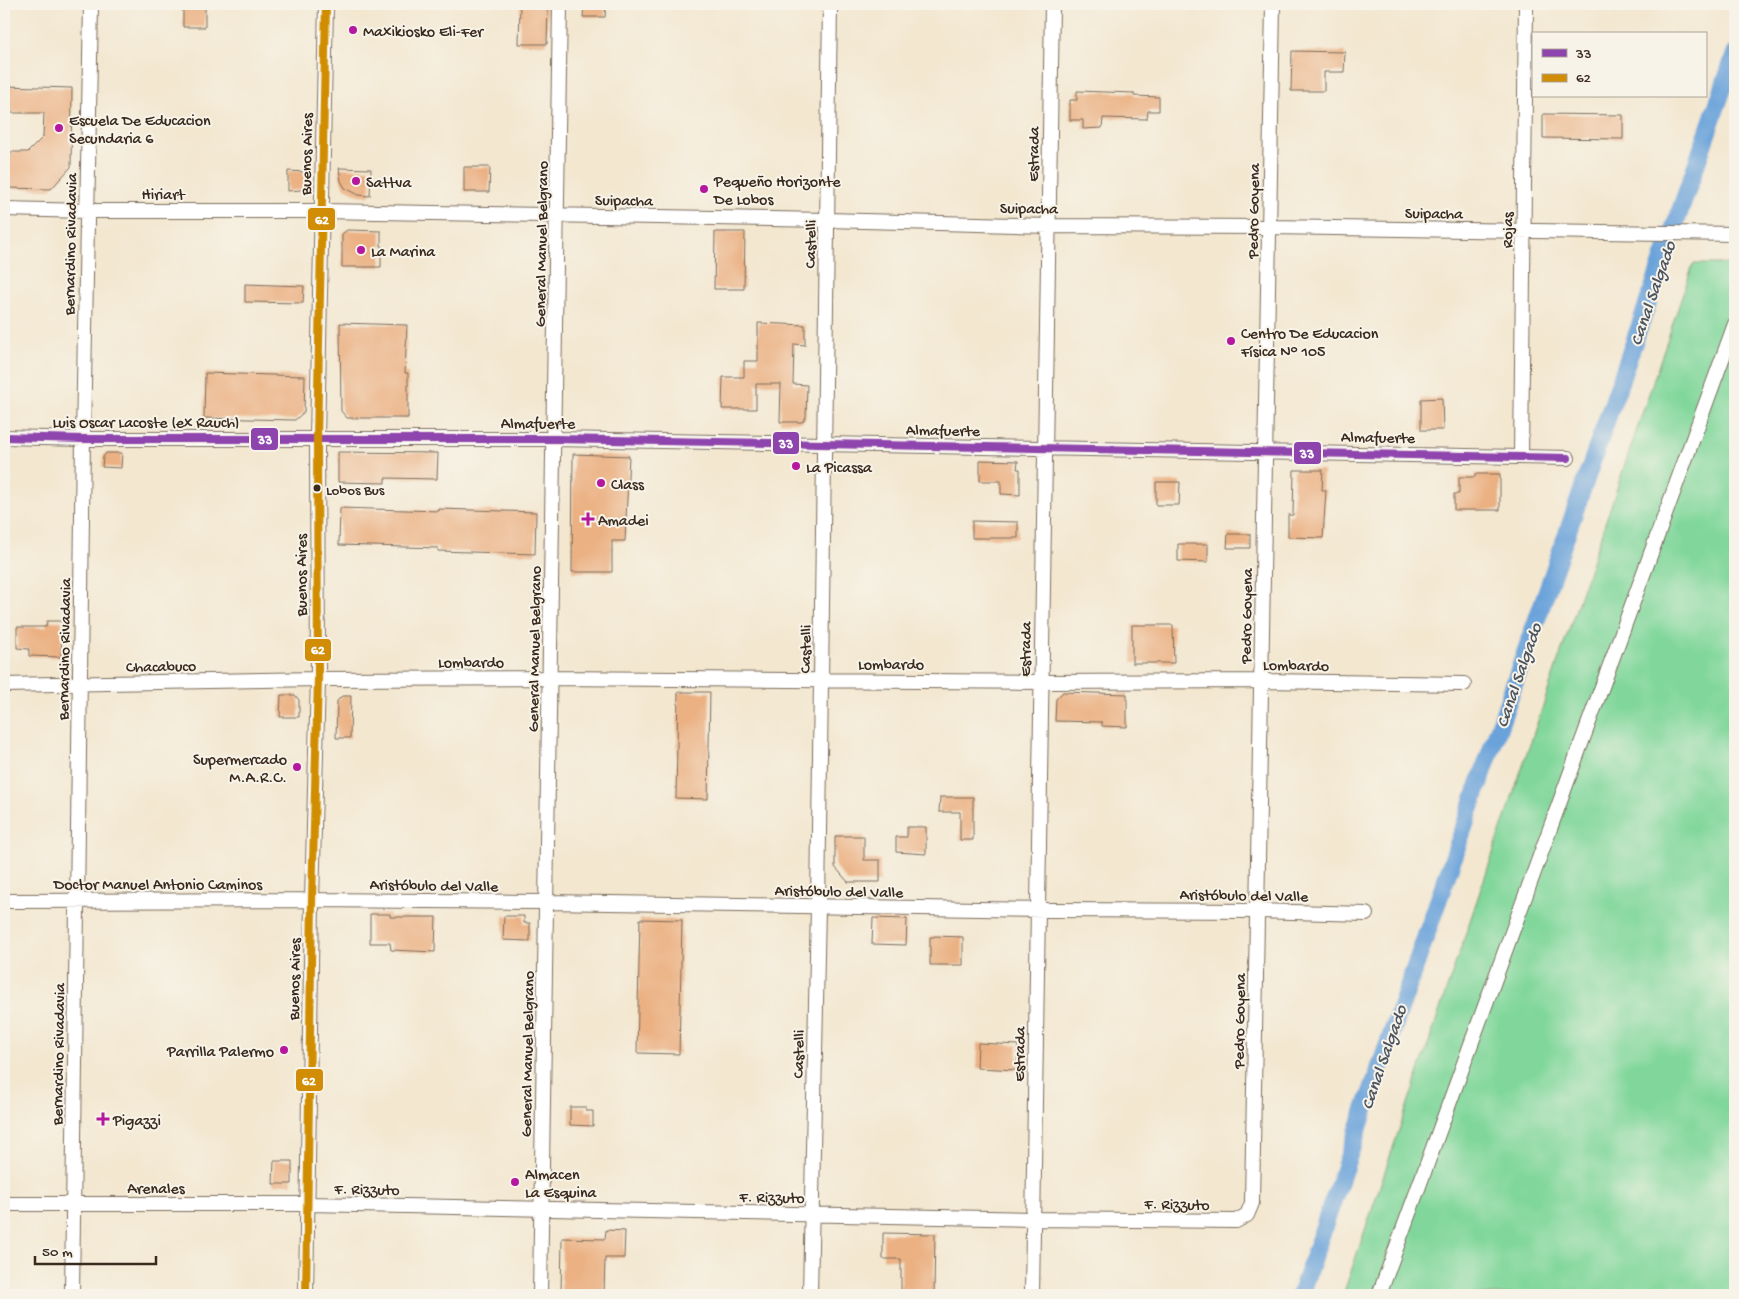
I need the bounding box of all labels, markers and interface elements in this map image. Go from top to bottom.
marker: Maxikiosko Eli-Fer [347,24,359,36]
place label: Maxikiosko Eli-Fer [363,24,484,43]
legend [1532,32,1706,98]
text: 33 [1575,46,1592,64]
text: 62 [1576,70,1591,88]
street label: Buenos Aires [298,112,319,196]
place label: Escuela De Educacion Secundaria 6 [69,113,211,150]
marker: Escuela De Educacion Secundaria 6 [53,122,65,134]
street label: Estrada [1026,125,1045,182]
street label: General Manuel Belgrano [533,161,554,327]
street label: Pedro Goyena [1245,162,1266,260]
street label: Bernardino Rivadavia [62,172,83,316]
place label: Pequeño Horizonte De Lobos [713,174,841,211]
marker: Sattva [350,175,362,187]
place label: Sattva [366,175,412,194]
marker: Pequeño Horizonte De Lobos [698,183,710,195]
street label: Hiriart [142,187,186,206]
street label: Suipacha [595,192,654,213]
street label: Suipacha [1000,200,1059,221]
street label: Suipacha [1405,205,1464,226]
line badge: 62 [307,207,336,231]
street label: Rojas [1500,211,1519,248]
text: 62 [315,213,329,230]
street label: Castelli [803,220,822,269]
water label: Canal Salgado [1627,238,1682,349]
marker: La Marina [355,244,367,256]
place label: La Marina [371,244,436,263]
place label: Centro De Educacion Física N° 105 [1240,326,1379,363]
marker: Centro De Educacion Física N° 105 [1225,335,1237,347]
street label: Luis Oscar Lacoste (ex Rauch) [52,415,240,434]
street label: Almafuerte [501,416,576,435]
street label: Almafuerte [906,422,981,443]
line badge: 33 [250,427,279,451]
street label: Almafuerte [1341,429,1416,450]
line badge: 33 [772,431,800,455]
text: 33 [257,433,272,450]
text: 33 [778,437,793,454]
line badge: 33 [1293,441,1322,465]
text: 33 [1299,447,1314,464]
marker: La Picassa [790,460,802,472]
place label: La Picassa [806,460,873,479]
marker: Class [595,477,607,489]
place label: Class [611,477,645,496]
place label: Lobos Bus [326,482,385,500]
marker: Lobos Bus [312,483,322,493]
marker: Amadei [582,513,594,525]
place label: Amadei [598,513,649,532]
street label: Buenos Aires [294,533,313,617]
street label: General Manuel Belgrano [526,566,547,732]
street label: Pedro Goyena [1238,567,1259,665]
street label: Bernardino Rivadavia [56,577,77,721]
street label: Estrada [1018,620,1037,677]
water label: Canal Salgado [1493,620,1548,731]
street label: Castelli [798,625,817,674]
line badge: 62 [304,638,332,662]
text: 62 [311,643,325,660]
street label: Lombardo [438,655,504,674]
street label: Lombardo [858,657,924,676]
street label: Lombardo [1263,657,1329,678]
street label: Chacabuco [126,658,196,679]
place label: Supermercado M.A.R.C. [193,752,287,789]
marker: Supermercado M.A.R.C. [291,761,303,773]
street label: Doctor Manuel Antonio Caminos [53,877,263,896]
street label: Aristóbulo del Valle [369,877,499,898]
street label: Aristóbulo del Valle [774,883,904,904]
street label: Aristóbulo del Valle [1179,887,1309,908]
street label: Buenos Aires [286,937,307,1021]
street label: General Manuel Belgrano [519,971,540,1137]
street label: Pedro Goyena [1231,972,1252,1070]
street label: Bernardino Rivadavia [50,982,71,1126]
water label: Canal Salgado [1358,1002,1413,1113]
street label: Estrada [1012,1025,1031,1082]
street label: Castelli [791,1030,810,1079]
place label: Parrilla Palermo [166,1044,274,1063]
marker: Parrilla Palermo [278,1044,290,1056]
line badge: 62 [295,1068,324,1092]
text: 62 [302,1074,316,1091]
marker: Pigazzi [97,1113,109,1125]
place label: Pigazzi [112,1113,161,1132]
place label: Almacen La Esquina [525,1167,598,1204]
marker: Almacen La Esquina [509,1176,521,1188]
street label: Arenales [127,1181,186,1200]
street label: F. Rizzuto [333,1181,400,1202]
street label: F. Rizzuto [738,1189,805,1210]
street label: F. Rizzuto [1143,1196,1210,1217]
scale bar [35,1234,156,1266]
text: 50 m [42,1244,73,1262]

